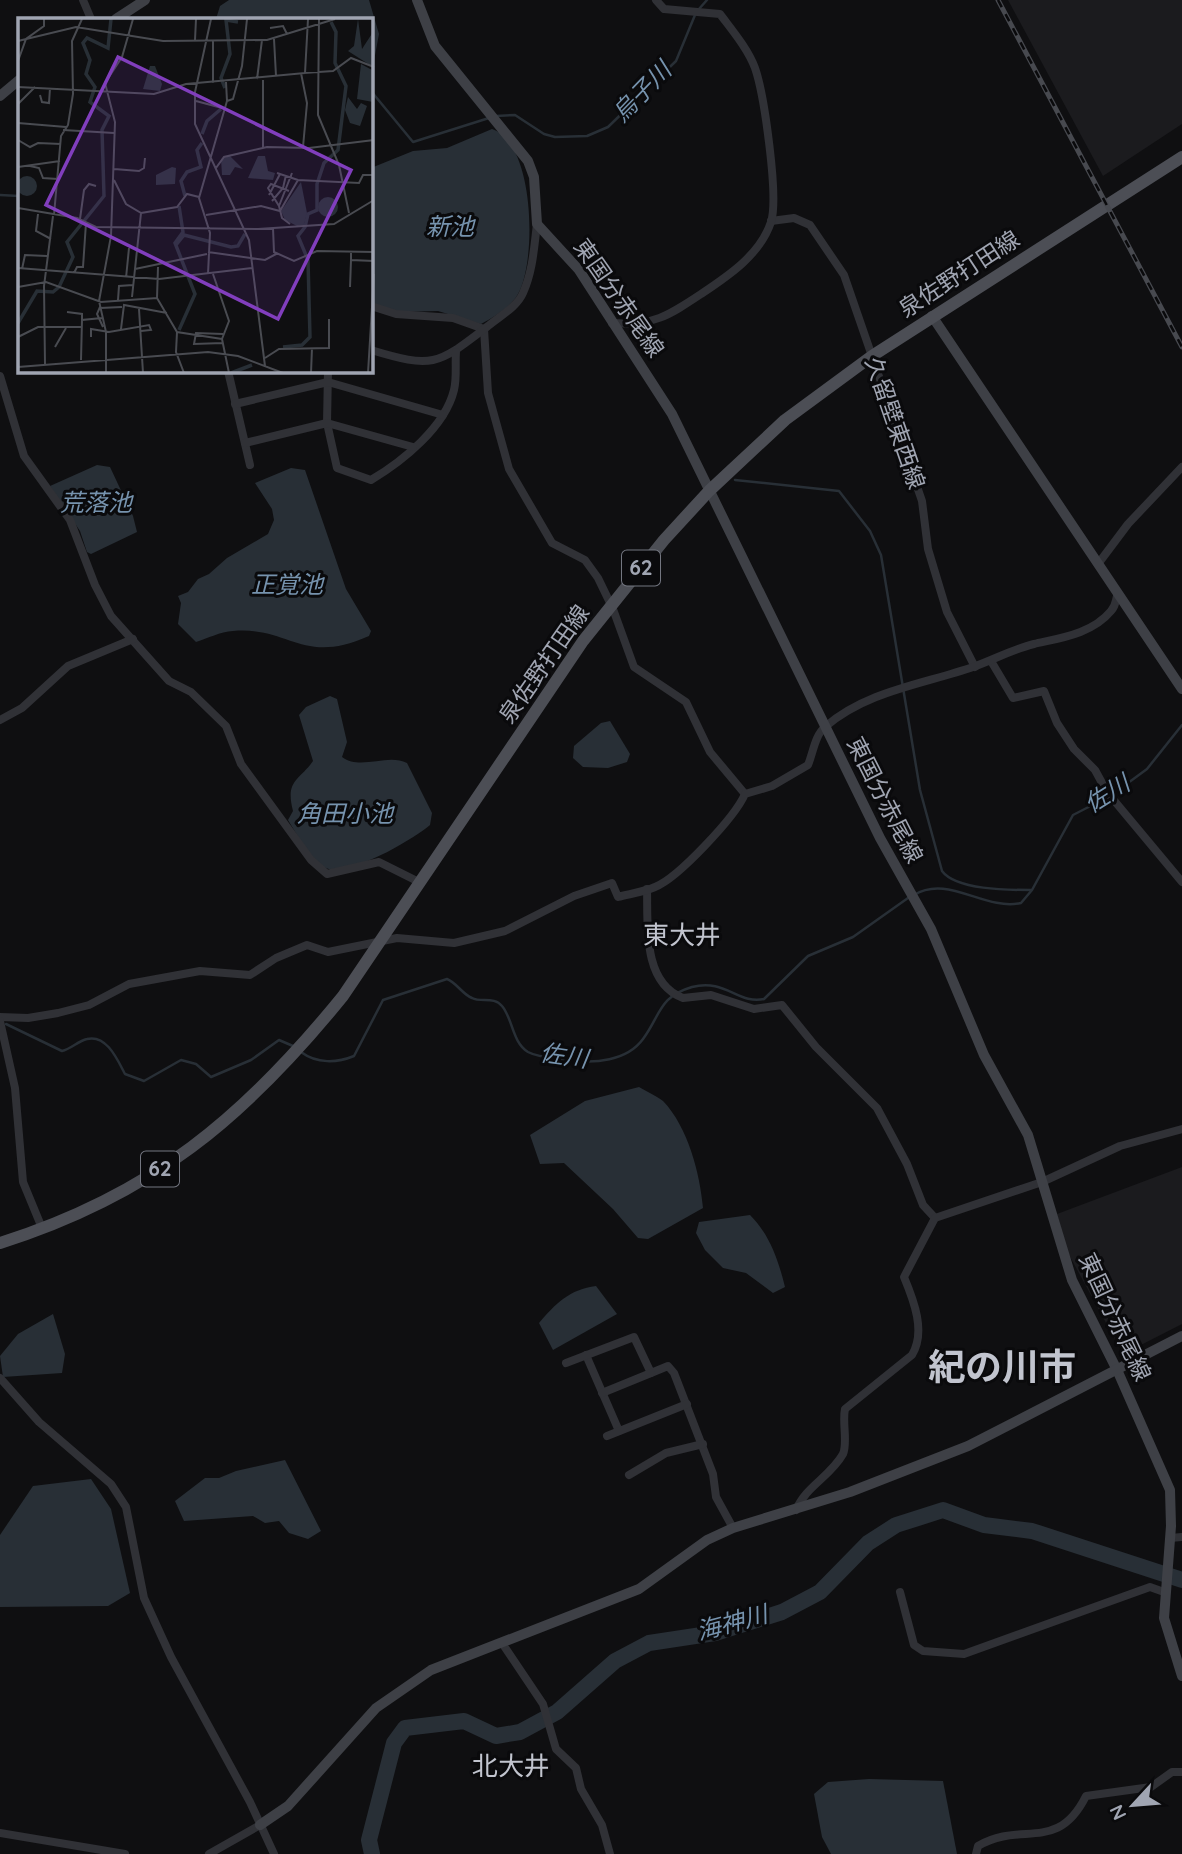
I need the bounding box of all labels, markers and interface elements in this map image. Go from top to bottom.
inset map [18,18,373,373]
water label: 烏子川 [605,53,679,128]
water label: 新池 [426,211,476,241]
street label: 泉佐野打田線 [893,224,1024,323]
street label: 東国分赤尾線 [568,233,671,363]
street label: 久留壁東西線 [859,353,932,493]
water label: 荒落池 [60,487,134,517]
road number: 62 [622,550,660,586]
water label: 正覚池 [251,569,325,599]
street label: 泉佐野打田線 [492,599,595,729]
street label: 東国分赤尾線 [841,732,930,868]
water label: 佐川 [1078,766,1137,819]
water label: 角田小池 [297,798,395,828]
district label: 東大井 [643,918,721,951]
water label: 佐川 [538,1037,593,1074]
road number: 62 [141,1152,179,1186]
street label: 東国分赤尾線 [1073,1248,1158,1385]
district label: 紀の川市 [928,1343,1076,1389]
water label: 海神川 [693,1597,773,1646]
district label: 北大井 [472,1749,550,1782]
north arrow [1098,1770,1168,1840]
text: N [1104,1801,1132,1824]

